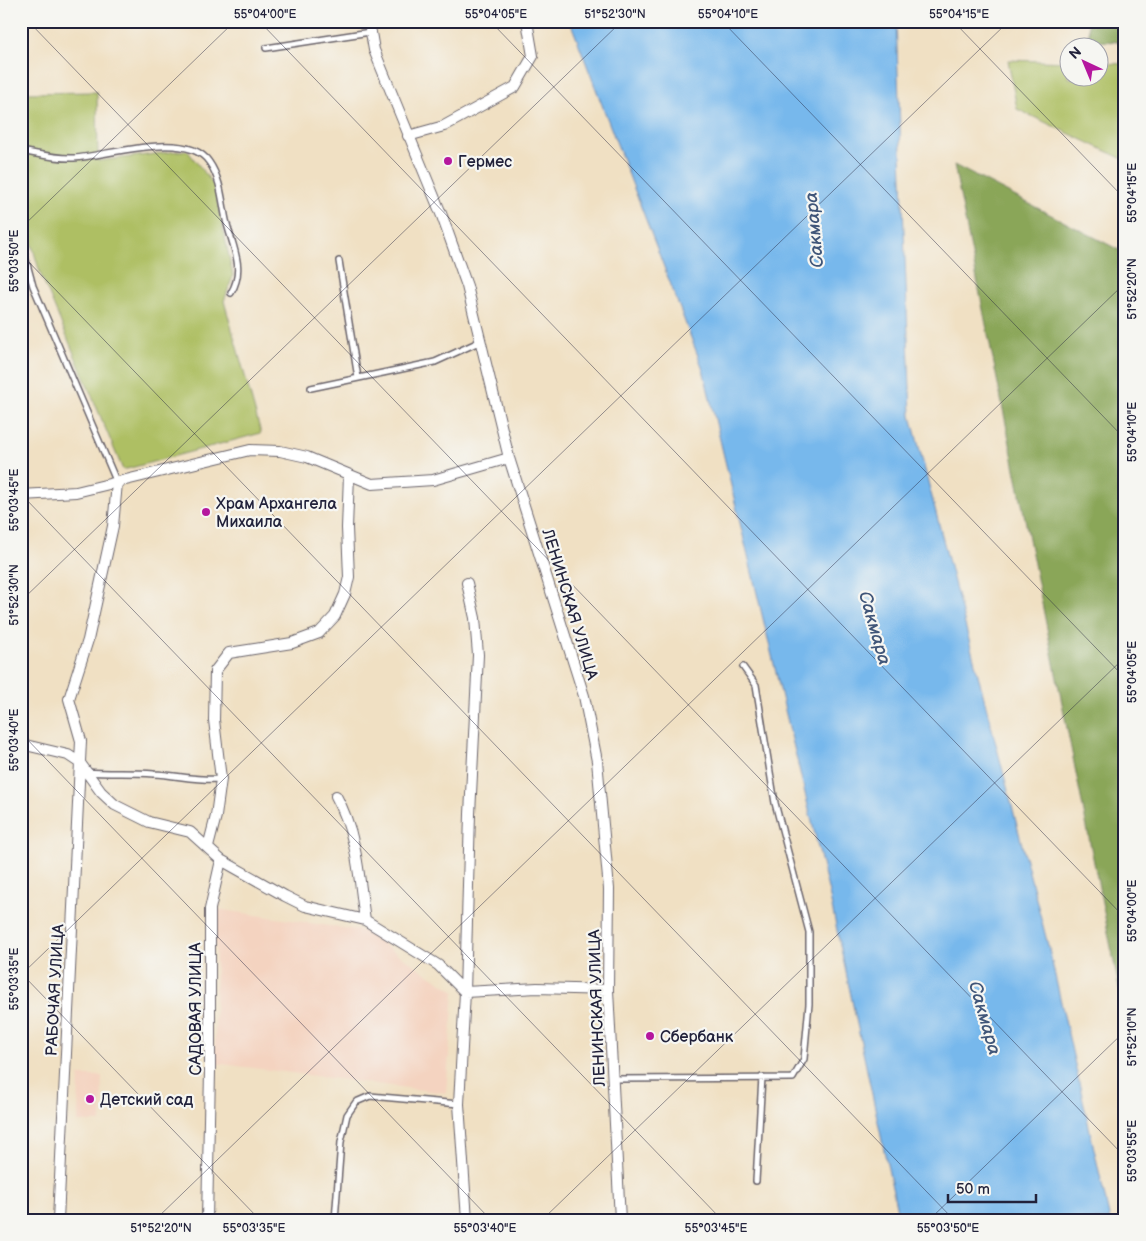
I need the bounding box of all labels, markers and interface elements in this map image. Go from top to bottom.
text: 55°04'00"E [234,7,296,22]
text: 55°04'05"E [465,7,527,22]
text: 51°52'30"N [584,7,646,22]
text: 55°04'10"E [698,7,758,22]
text: 55°04'15"E [929,7,989,22]
north arrow [1058,38,1108,88]
text: N [1066,43,1085,63]
place label: Гермес [458,153,512,172]
marker: Гермес [442,155,454,167]
text: 55°04'15"E [1125,163,1140,223]
water label: Сакмара [801,191,828,269]
text: 55°03'50"E [7,230,22,292]
text: 51°52'20"N [1125,258,1140,320]
text: 55°04'10"E [1125,402,1140,462]
text: 55°03'45"E [7,468,22,531]
place label: Храм Архангела Михаила [216,495,337,532]
marker: Храм Архангела Михаила [200,506,212,518]
street label: ЛЕНИНСКАЯ УЛИЦА [537,526,602,683]
text: 51°52'30"N [7,564,22,626]
water label: Сакмара [854,589,895,667]
text: 55°04'05"E [1125,641,1140,703]
text: 55°03'40"E [7,708,22,772]
text: 55°04'00"E [1125,880,1140,942]
street label: РАБОЧАЯ УЛИЦА [43,923,68,1057]
street label: ЛЕНИНСКАЯ УЛИЦА [585,929,610,1088]
street label: САДОВАЯ УЛИЦА [187,942,206,1075]
text: 55°03'35"E [7,947,22,1010]
water label: Сакмара [964,979,1005,1057]
text: 51°52'10"N [1125,1008,1140,1066]
place label: Сбербанк [660,1028,734,1047]
marker: Сбербанк [644,1030,656,1042]
place label: Детский сад [100,1091,193,1110]
marker: Детский сад [84,1093,96,1105]
text: 55°03'55"E [1125,1120,1140,1182]
scale bar [948,1171,1036,1203]
text: 50 m [956,1180,990,1199]
text: 51°52'20"N [130,1221,192,1236]
text: 55°03'35"E [223,1221,286,1236]
text: 55°03'40"E [453,1221,517,1236]
text: 55°03'45"E [685,1221,748,1236]
text: 55°03'50"E [917,1221,979,1236]

